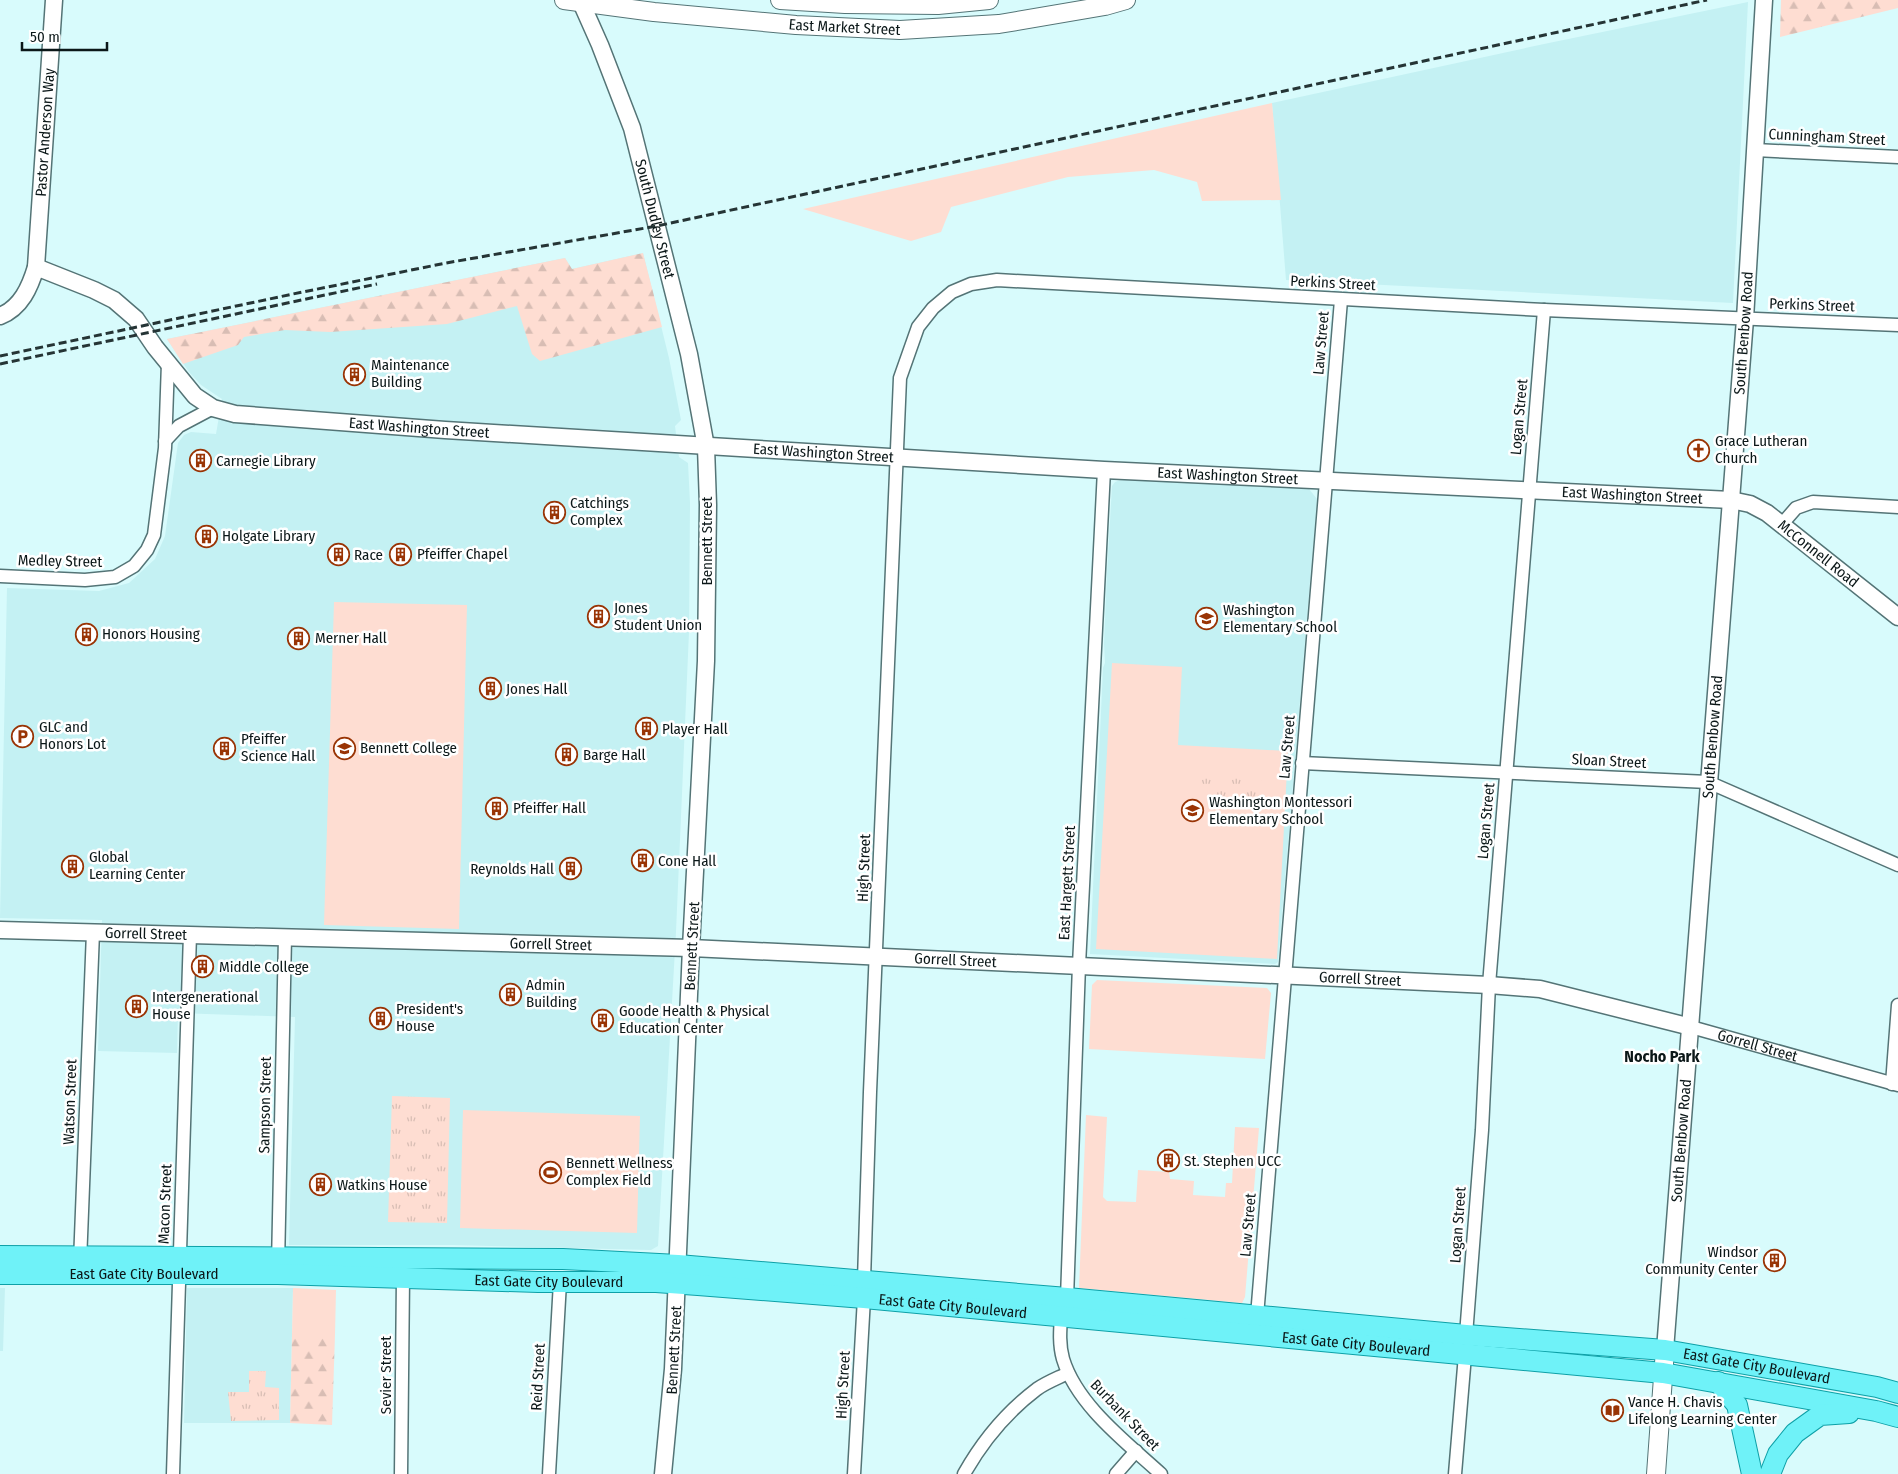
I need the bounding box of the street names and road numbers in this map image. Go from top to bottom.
street label: East Market Street [788,15,901,39]
street label: Pastor Anderson Way [32,67,58,197]
street label: Cunningham Street [1768,125,1886,149]
street label: South Dudley Street [631,157,679,281]
street label: South Benbow Road [1730,271,1757,395]
street label: Perkins Street [1290,272,1376,294]
street label: Perkins Street [1769,295,1855,315]
street label: Law Street [1309,310,1333,376]
street label: Logan Street [1507,378,1531,456]
street label: East Washington Street [348,414,490,442]
street label: East Washington Street [752,440,894,466]
street label: East Washington Street [1157,464,1299,488]
street label: East Washington Street [1561,483,1703,508]
street label: Bennett Street [698,496,716,586]
street label: McConnell Road [1774,516,1862,591]
street label: Medley Street [18,551,102,571]
street label: South Benbow Road [1699,675,1726,799]
street label: Law Street [1275,714,1299,780]
street label: Sloan Street [1571,750,1647,772]
street label: Logan Street [1474,782,1498,860]
street label: East Hargett Street [1055,825,1079,941]
street label: High Street [854,834,874,902]
street label: Bennett Street [681,901,703,991]
street label: Gorrell Street [105,924,187,944]
street label: Gorrell Street [509,934,592,954]
street label: Gorrell Street [914,949,997,971]
street label: Gorrell Street [1318,968,1402,990]
street label: Gorrell Street [1715,1026,1800,1065]
street label: Sampson Street [255,1056,275,1154]
street label: Watson Street [60,1059,80,1145]
street label: South Benbow Road [1668,1078,1695,1203]
street label: Macon Street [155,1163,175,1244]
street label: Logan Street [1446,1186,1470,1264]
street label: Law Street [1236,1192,1260,1258]
street label: East Gate City Boulevard [70,1265,219,1283]
street label: East Gate City Boulevard [474,1271,623,1291]
street label: East Gate City Boulevard [878,1290,1028,1322]
street label: Bennett Street [663,1305,685,1395]
street label: East Gate City Boulevard [1281,1328,1431,1360]
street label: Sevier Street [377,1336,395,1414]
street label: Reid Street [527,1343,549,1411]
street label: East Gate City Boulevard [1682,1344,1832,1388]
street label: High Street [832,1350,854,1420]
street label: Burbank Street [1087,1376,1163,1454]

